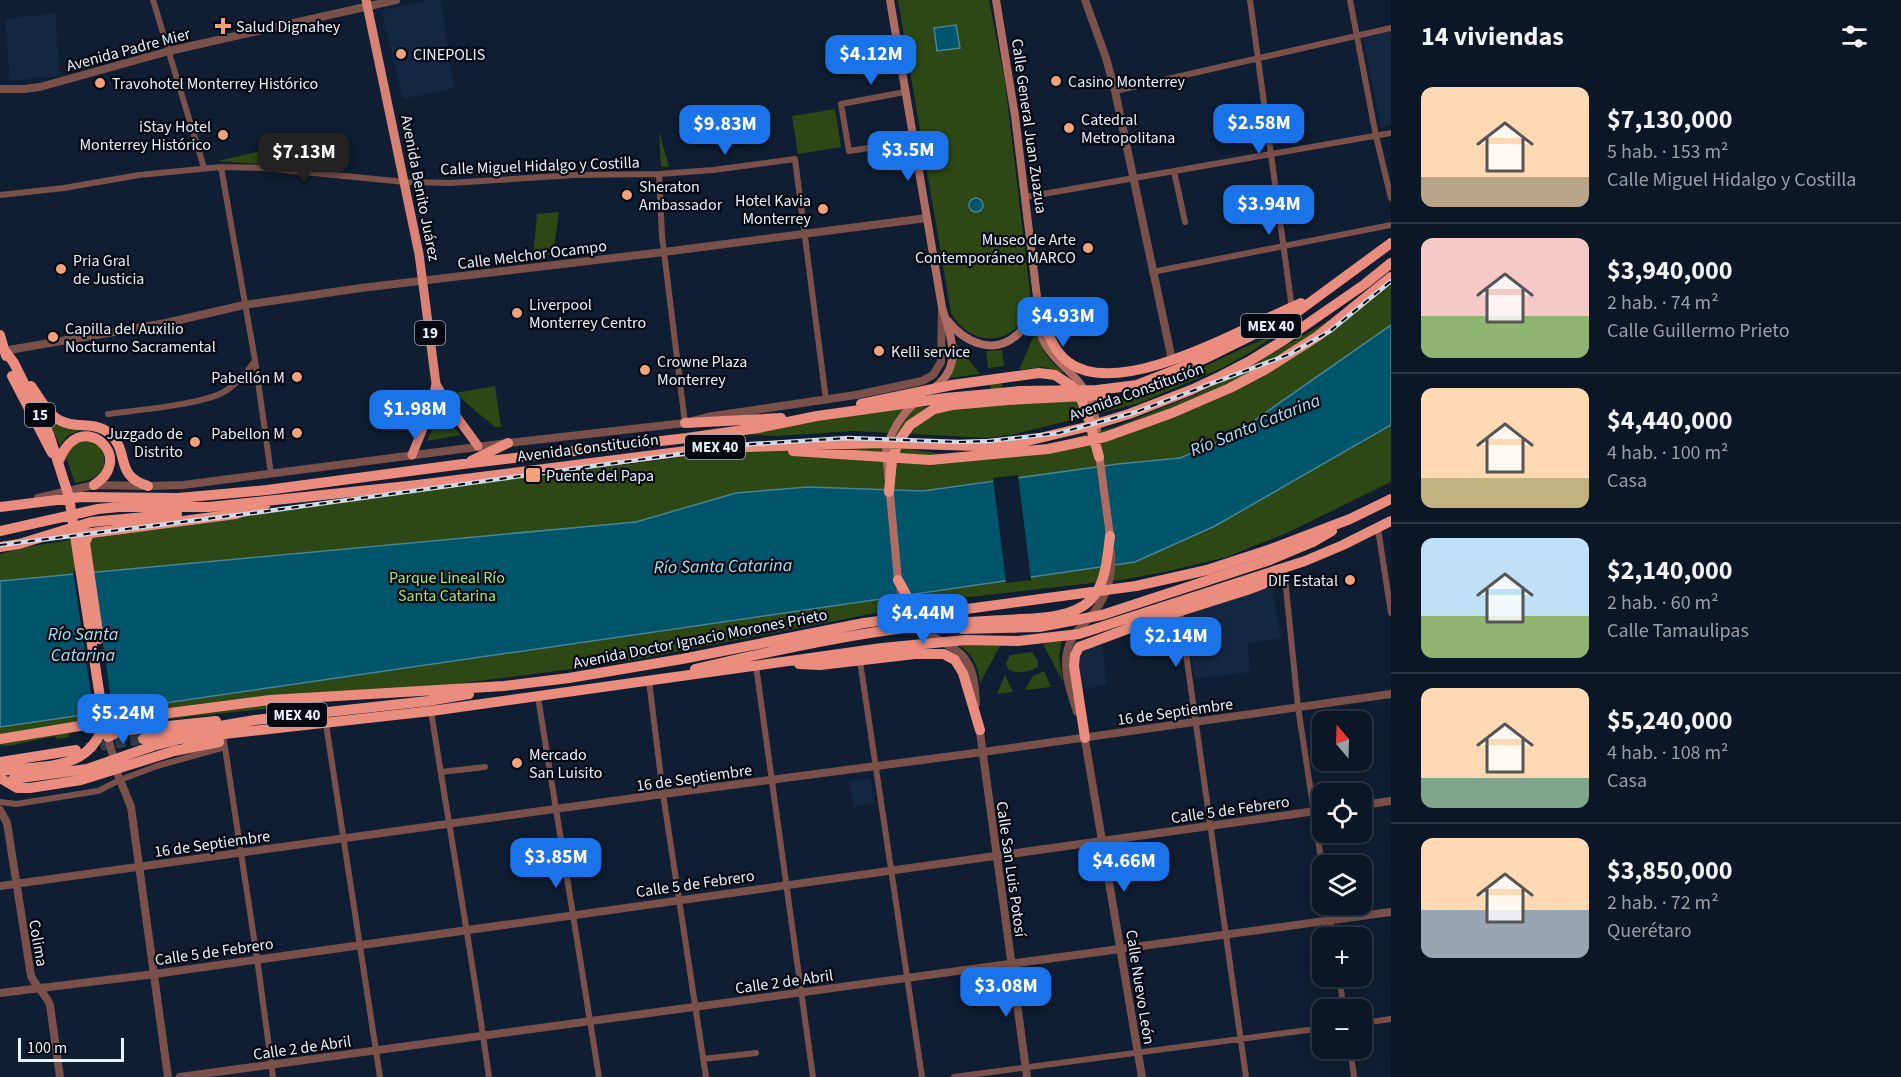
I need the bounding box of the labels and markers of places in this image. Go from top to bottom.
place label: Salud Dignahey [236,16,341,38]
marker: Salud Dignahey [214,17,232,35]
pin: $4.12M [822,35,920,86]
place label: CINEPOLIS [413,44,485,66]
marker: CINEPOLIS [394,47,408,61]
place label: Casino Monterrey [1068,71,1186,93]
place label: Travohotel Monterrey Histórico [112,73,318,95]
marker: Casino Monterrey [1049,74,1063,88]
marker: Travohotel Monterrey Histórico [93,76,107,90]
pin: $2.58M [1210,104,1308,155]
pin: $9.83M [676,105,774,156]
place label: Catedral Metropolitana [1081,109,1175,149]
place label: iStay Hotel Monterrey Histórico [79,116,211,156]
marker: Catedral Metropolitana [1062,121,1076,135]
marker: iStay Hotel Monterrey Histórico [216,128,230,142]
pin: $3.5M [866,131,950,182]
pin: $7.13M [255,133,353,184]
place label: Sheraton Ambassador [639,176,723,216]
pin: $3.94M [1220,185,1318,236]
marker: Sheraton Ambassador [620,188,634,202]
place label: Hotel Kavia Monterrey [735,190,812,230]
marker: Hotel Kavia Monterrey [816,202,830,216]
place label: Museo de Arte Contemporáneo MARCO [915,229,1076,269]
marker: Museo de Arte Contemporáneo MARCO [1081,241,1095,255]
place label: Pria Gral de Justicia [73,250,144,290]
marker: Pria Gral de Justicia [54,262,68,276]
place label: Liverpool Monterrey Centro [529,294,646,334]
pin: $4.93M [1014,297,1112,348]
marker: Liverpool Monterrey Centro [510,306,524,320]
place label: Capilla del Auxilio Nocturno Sacramental [65,318,216,358]
marker: Capilla del Auxilio Nocturno Sacramental [46,330,60,344]
place label: Kelli service [891,341,970,363]
marker: Kelli service [872,344,886,358]
place label: Crowne Plaza Monterrey [657,351,747,391]
marker: Crowne Plaza Monterrey [638,363,652,377]
place label: Pabellón M [211,367,285,389]
marker: Pabellón M [290,370,304,384]
pin: $1.98M [366,390,464,441]
place label: Juzgado de Distrito [106,423,183,463]
place label: Pabellon M [211,423,285,445]
marker: Pabellon M [290,426,304,440]
marker: Juzgado de Distrito [188,435,202,449]
place label: Puente del Papa [546,465,654,487]
marker: Puente del Papa [524,466,542,484]
place label: DIF Estatal [1268,570,1338,592]
marker: DIF Estatal [1343,573,1357,587]
pin: $4.44M [874,594,972,645]
pin: $2.14M [1127,617,1225,668]
pin: $5.24M [74,694,172,745]
place label: Mercado San Luisito [529,744,602,784]
marker: Mercado San Luisito [510,756,524,770]
pin: $3.85M [507,838,605,889]
pin: $4.66M [1075,842,1173,893]
pin: $3.08M [957,967,1055,1018]

